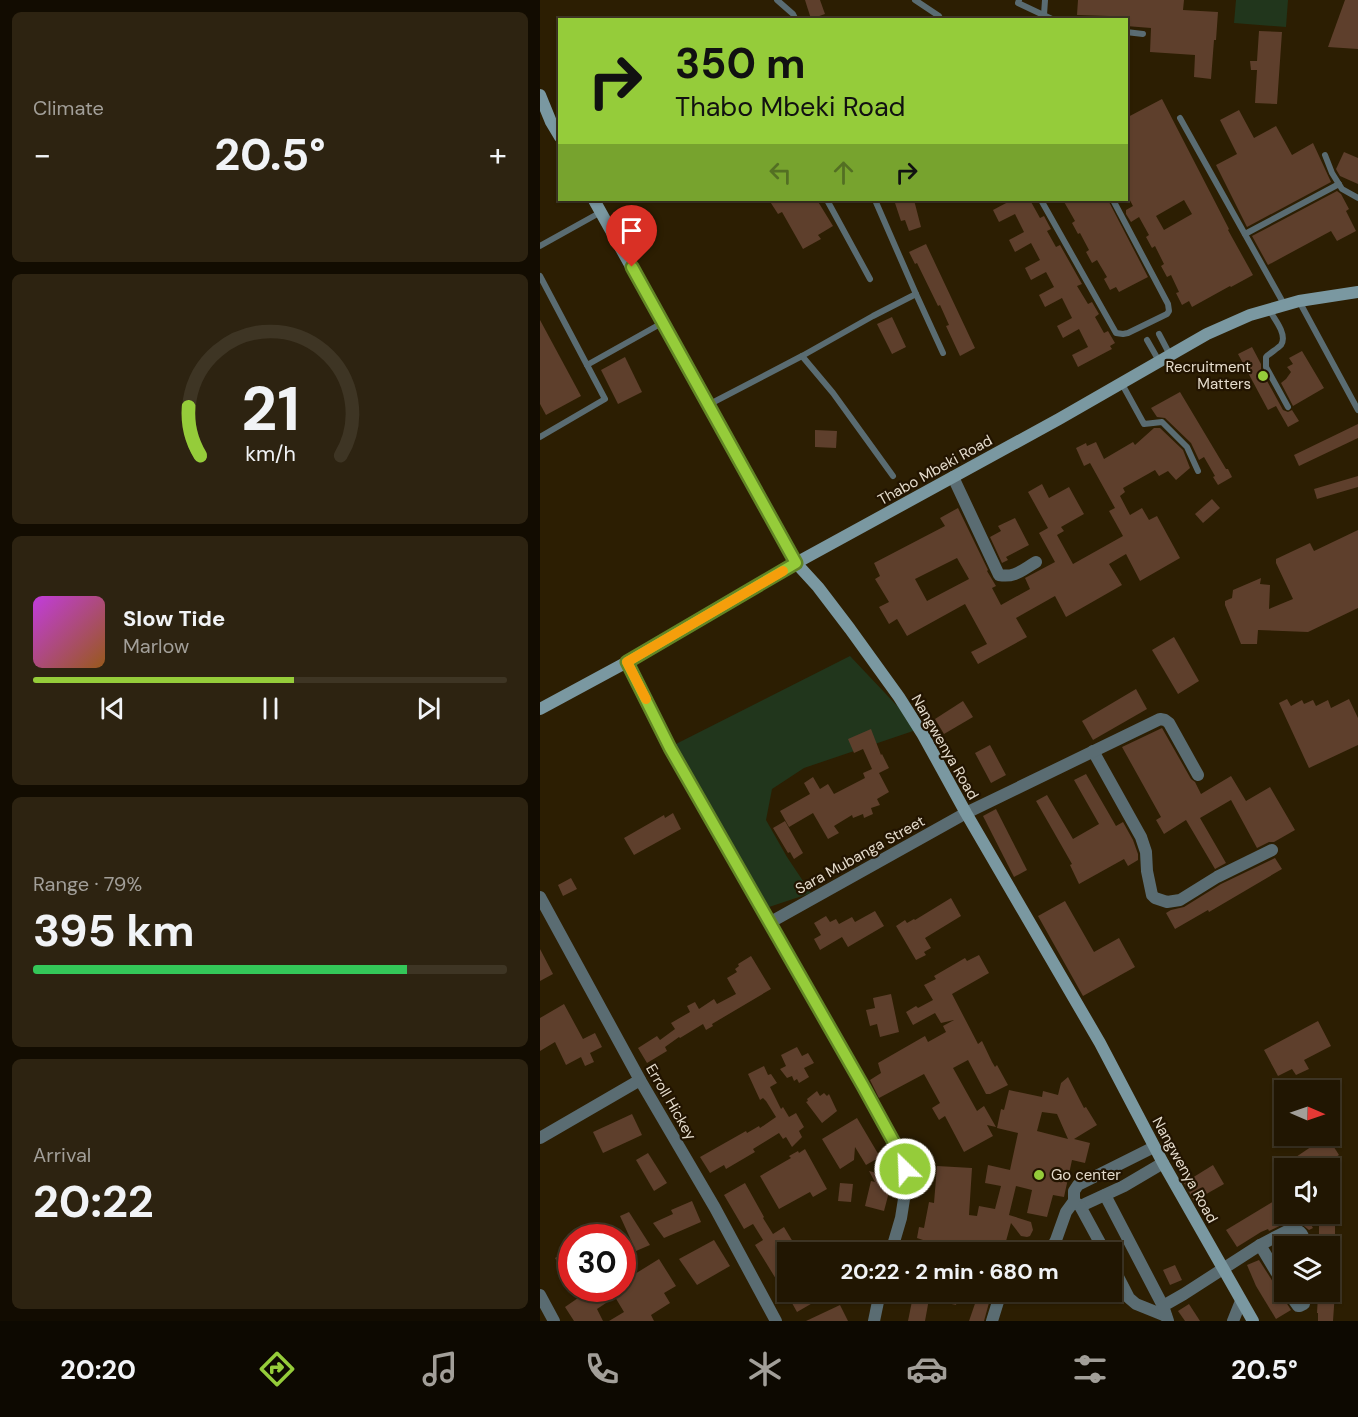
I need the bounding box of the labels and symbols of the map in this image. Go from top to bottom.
pin [606,205,657,267]
place label: Recruitment Matters [1165,357,1251,394]
marker: Recruitment Matters [1256,369,1270,383]
street label: Thabo Mbeki Road [874,430,996,510]
street label: Nangwenya Road [907,691,983,803]
street label: Sara Mubanga Street [792,811,928,899]
street label: Erroll Hickey [641,1060,701,1144]
north arrow [1274,1080,1340,1146]
street label: Nangwenya Road [1148,1113,1222,1227]
position arrow [873,1137,937,1201]
place label: Go center [1051,1165,1121,1185]
marker: Go center [1032,1168,1046,1182]
speed limit sign: 30 [558,1224,636,1302]

